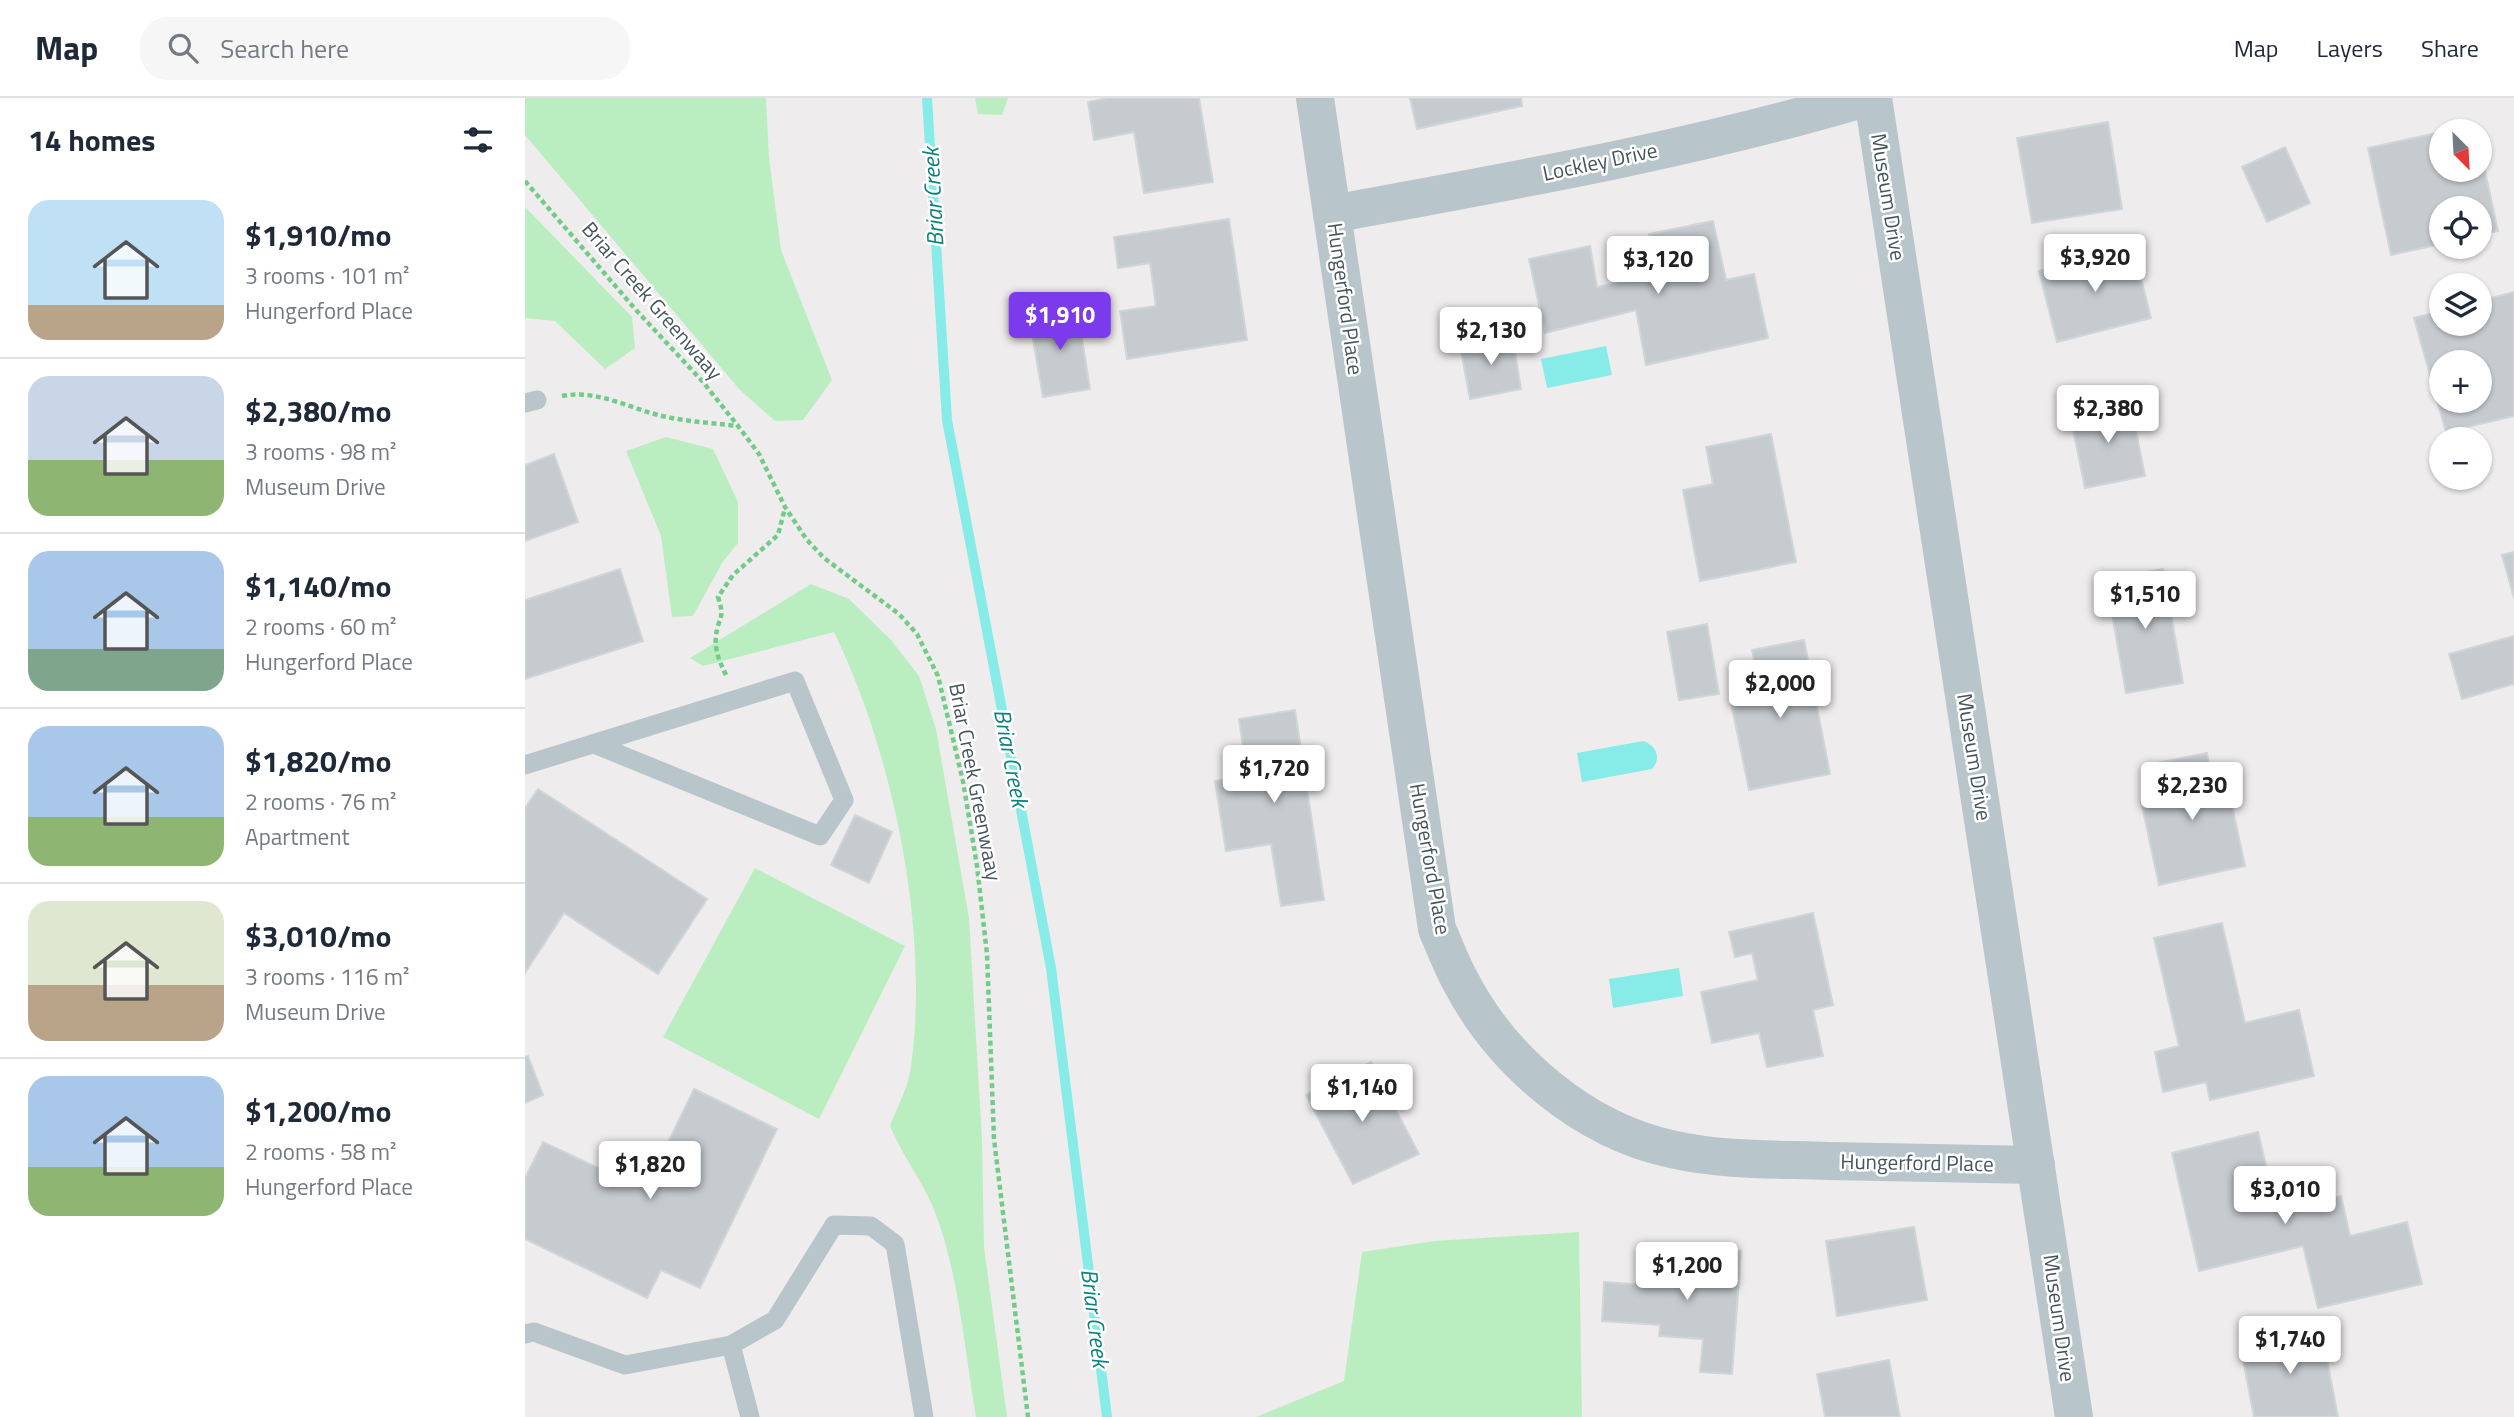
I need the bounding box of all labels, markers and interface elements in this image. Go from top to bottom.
search box [140,17,630,80]
text: Map [35,23,98,73]
icon: search [164,29,202,67]
text: Search here [220,29,349,68]
text: Map [2234,30,2279,66]
text: Layers [2317,30,2383,66]
text: Share [2421,30,2479,66]
text: 14 homes [28,117,155,163]
north arrow [2429,119,2492,182]
map controls [2429,119,2492,490]
icon: filters [459,121,497,159]
street label: Museum Drive [1863,131,1915,263]
street label: Lockley Drive [1540,133,1660,189]
water label: Briar Creek [912,144,953,247]
button: locate [2429,196,2492,259]
text: $1,910/mo [245,212,391,258]
street label: Briar Creek Greenwaay [575,214,731,387]
street label: Hungerford Place [1319,221,1373,377]
icon: home [84,228,168,312]
pin: $3,920 [2038,234,2152,294]
pin: $3,120 [1601,236,1715,296]
text: $3,920 [2060,239,2130,274]
text: $3,120 [1623,241,1693,276]
text: 3 rooms · 101 m² [245,258,409,293]
button: layers [2429,273,2492,336]
pin: $1,910 [1003,292,1117,352]
text: Hungerford Place [245,293,413,328]
text: $1,910 [1025,297,1095,332]
pin: $2,130 [1434,308,1548,367]
text: $2,130 [1456,312,1526,347]
button: + [2429,350,2492,413]
pin: $2,380 [2051,386,2165,445]
text: $2,380/mo [245,388,391,434]
text: $2,380 [2073,390,2143,425]
icon: home [84,404,168,488]
button: − [2429,427,2492,490]
text: 3 rooms · 98 m² [245,434,396,469]
text: Museum Drive [245,469,386,504]
text: $1,140/mo [245,563,391,609]
pin: $1,510 [2088,572,2202,631]
text: $1,510 [2110,576,2180,611]
icon: home [84,579,168,663]
text: 2 rooms · 60 m² [245,609,396,644]
text: Hungerford Place [245,644,413,679]
pin: $2,000 [1723,660,1837,720]
text: $2,000 [1745,665,1815,700]
street label: Briar Creek Greenwaay [941,680,1011,883]
street label: Museum Drive [1949,691,2001,823]
water label: Briar Creek [985,706,1039,813]
text: $1,820/mo [245,738,391,784]
pin: $1,720 [1217,746,1331,805]
text: $1,720 [1239,750,1309,785]
icon: home [84,754,168,838]
pin: $2,230 [2135,762,2249,822]
text: $2,230 [2157,767,2227,802]
street label: Hungerford Place [1402,781,1460,937]
text: 2 rooms · 76 m² [245,784,396,819]
text: Apartment [245,819,350,854]
text: $3,010/mo [245,913,391,959]
icon: home [84,929,168,1013]
text: 3 rooms · 116 m² [245,959,409,994]
text: Museum Drive [245,994,386,1029]
pin: $1,140 [1305,1065,1419,1124]
text: $1,140 [1327,1069,1397,1104]
text: $1,200/mo [245,1088,391,1134]
icon: home [84,1104,168,1188]
text: 2 rooms · 58 m² [245,1134,396,1169]
pin: $1,820 [593,1142,707,1201]
street label: Hungerford Place [1840,1145,1994,1179]
text: $1,820 [615,1146,685,1181]
pin: $3,010 [2228,1166,2342,1226]
text: Hungerford Place [245,1169,413,1204]
text: $3,010 [2250,1171,2320,1206]
pin: $1,200 [1630,1242,1744,1302]
text: $1,200 [1652,1247,1722,1282]
street label: Museum Drive [2035,1252,2085,1384]
water label: Briar Creek [1072,1267,1119,1372]
pin: $1,740 [2233,1316,2347,1376]
text: $1,740 [2255,1321,2325,1356]

